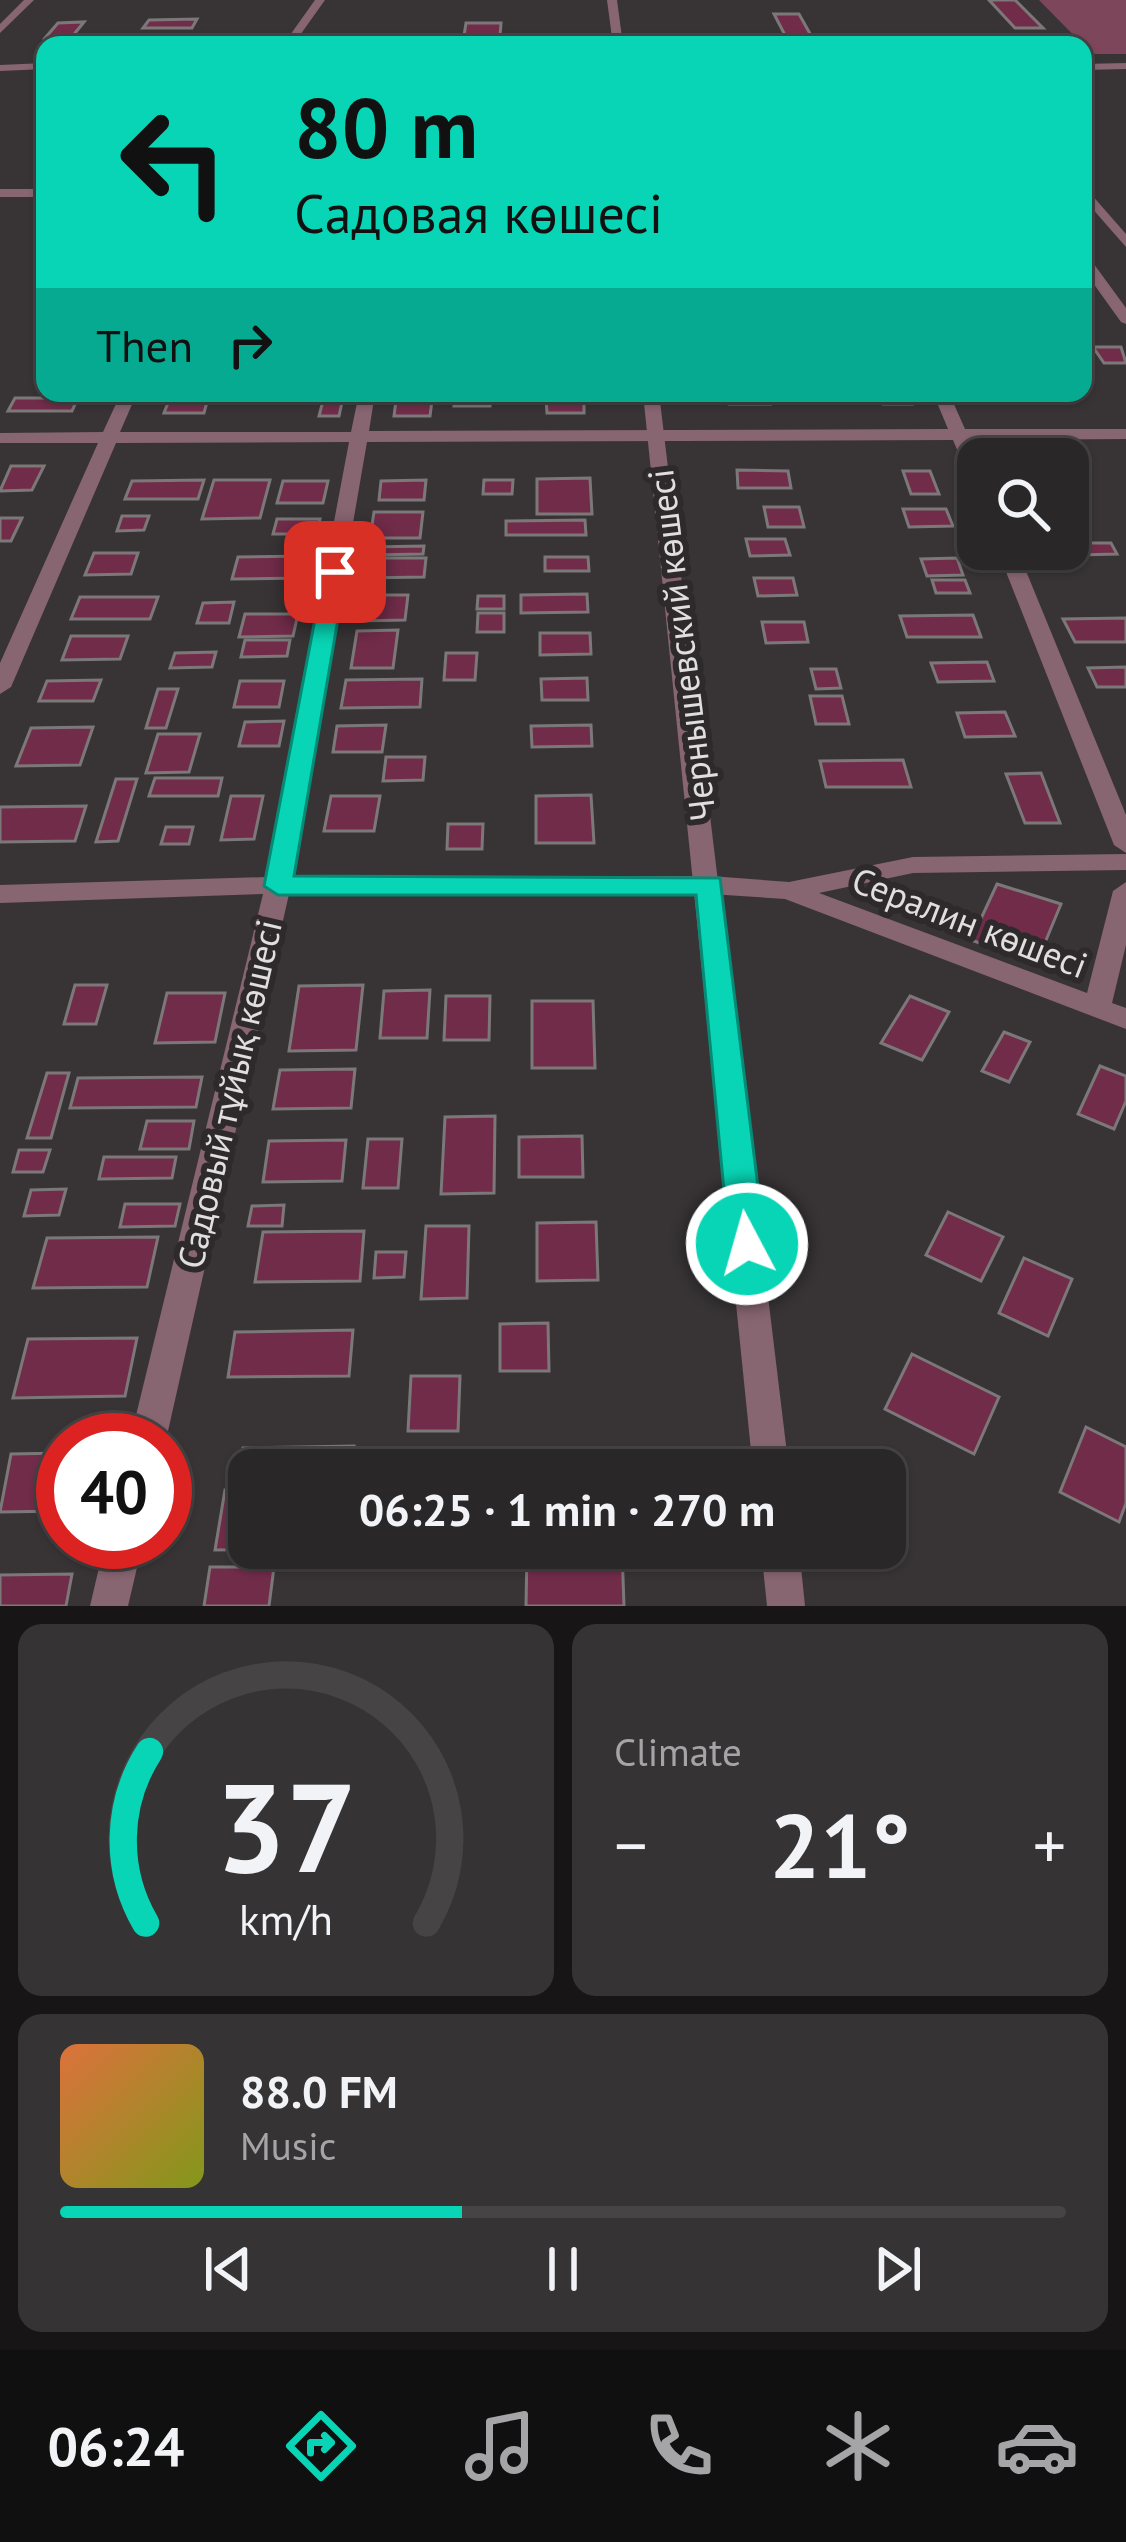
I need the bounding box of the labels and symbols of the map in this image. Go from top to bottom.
street label: Чернышевский көшесі [636,466,726,824]
pin [284,521,386,623]
street label: Сералин көшесі [846,856,1094,988]
street label: Садовый тұйық көшесі [166,915,292,1273]
position arrow [684,1181,810,1307]
speed limit sign: 40 [36,1413,192,1569]

